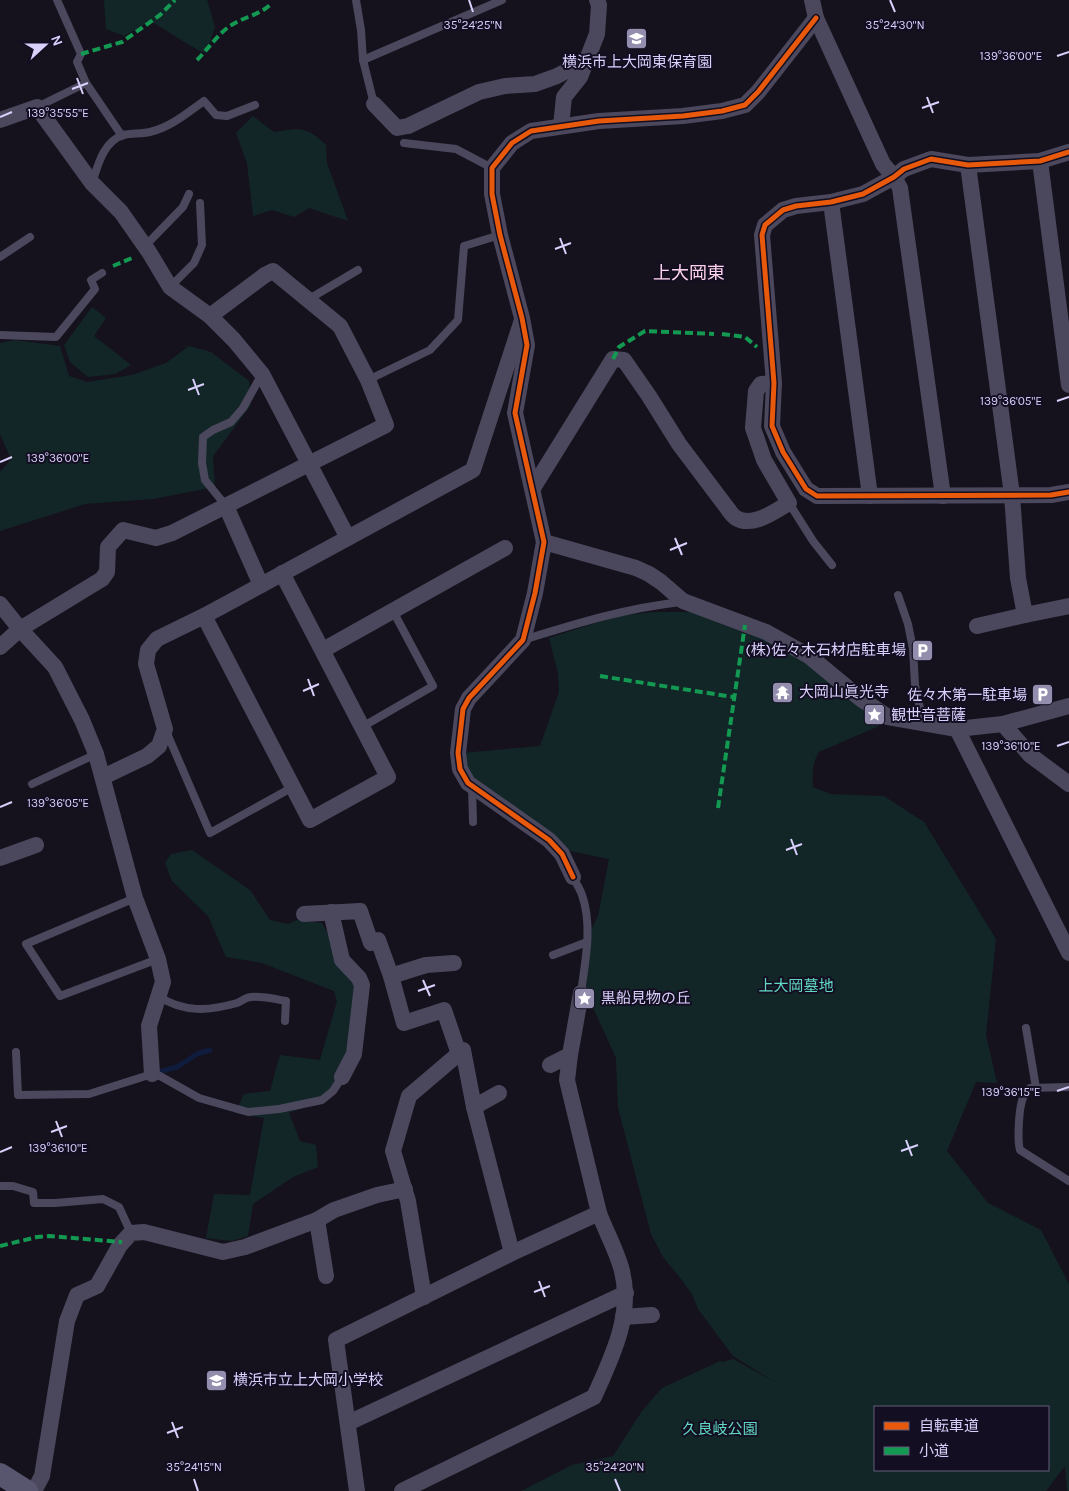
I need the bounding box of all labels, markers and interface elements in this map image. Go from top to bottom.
text: 35°24'25"N [444,18,502,32]
text: 35°24'30"N [865,18,925,32]
north arrow [20,20,70,70]
school or university icon: 横浜市上大岡東保育園 [625,27,649,51]
text: N [47,33,66,48]
text: 139°36'00"E [980,49,1042,63]
place label: 横浜市上大岡東保育園 [562,53,712,71]
text: 139°35'55"E [27,106,89,120]
district label: 上大岡東 [653,262,725,284]
text: 139°36'05"E [980,394,1042,408]
text: 139°36'00"E [27,451,89,465]
parking icon: (株)佐々木石材店駐車場 [910,638,934,662]
place label: (株)佐々木石材店駐車場 [745,641,906,659]
temple icon: 大岡山眞光寺 [771,680,795,704]
place label: 大岡山眞光寺 [799,683,889,701]
parking icon: 佐々木第一駐車場 [1031,683,1055,707]
place label: 佐々木第一駐車場 [907,686,1027,704]
place icon: 観世音菩薩 [863,703,887,727]
place label: 観世音菩薩 [891,706,966,724]
text: 139°36'10"E [981,739,1041,753]
text: 139°36'05"E [27,796,89,810]
park label: 上大岡墓地 [758,977,834,995]
place icon: 黒船見物の丘 [573,986,597,1010]
place label: 黒船見物の丘 [601,989,691,1007]
text: 139°36'15"E [982,1085,1040,1099]
text: 139°36'10"E [28,1141,88,1155]
school or university icon: 横浜市立上大岡小学校 [205,1368,229,1392]
place label: 横浜市立上大岡小学校 [233,1371,383,1389]
legend [874,1406,1049,1471]
text: 自転車道 [919,1417,979,1435]
park label: 久良岐公園 [682,1420,758,1438]
text: 小道 [919,1442,949,1460]
text: 35°24'15"N [166,1460,222,1474]
text: 35°24'20"N [585,1460,645,1474]

